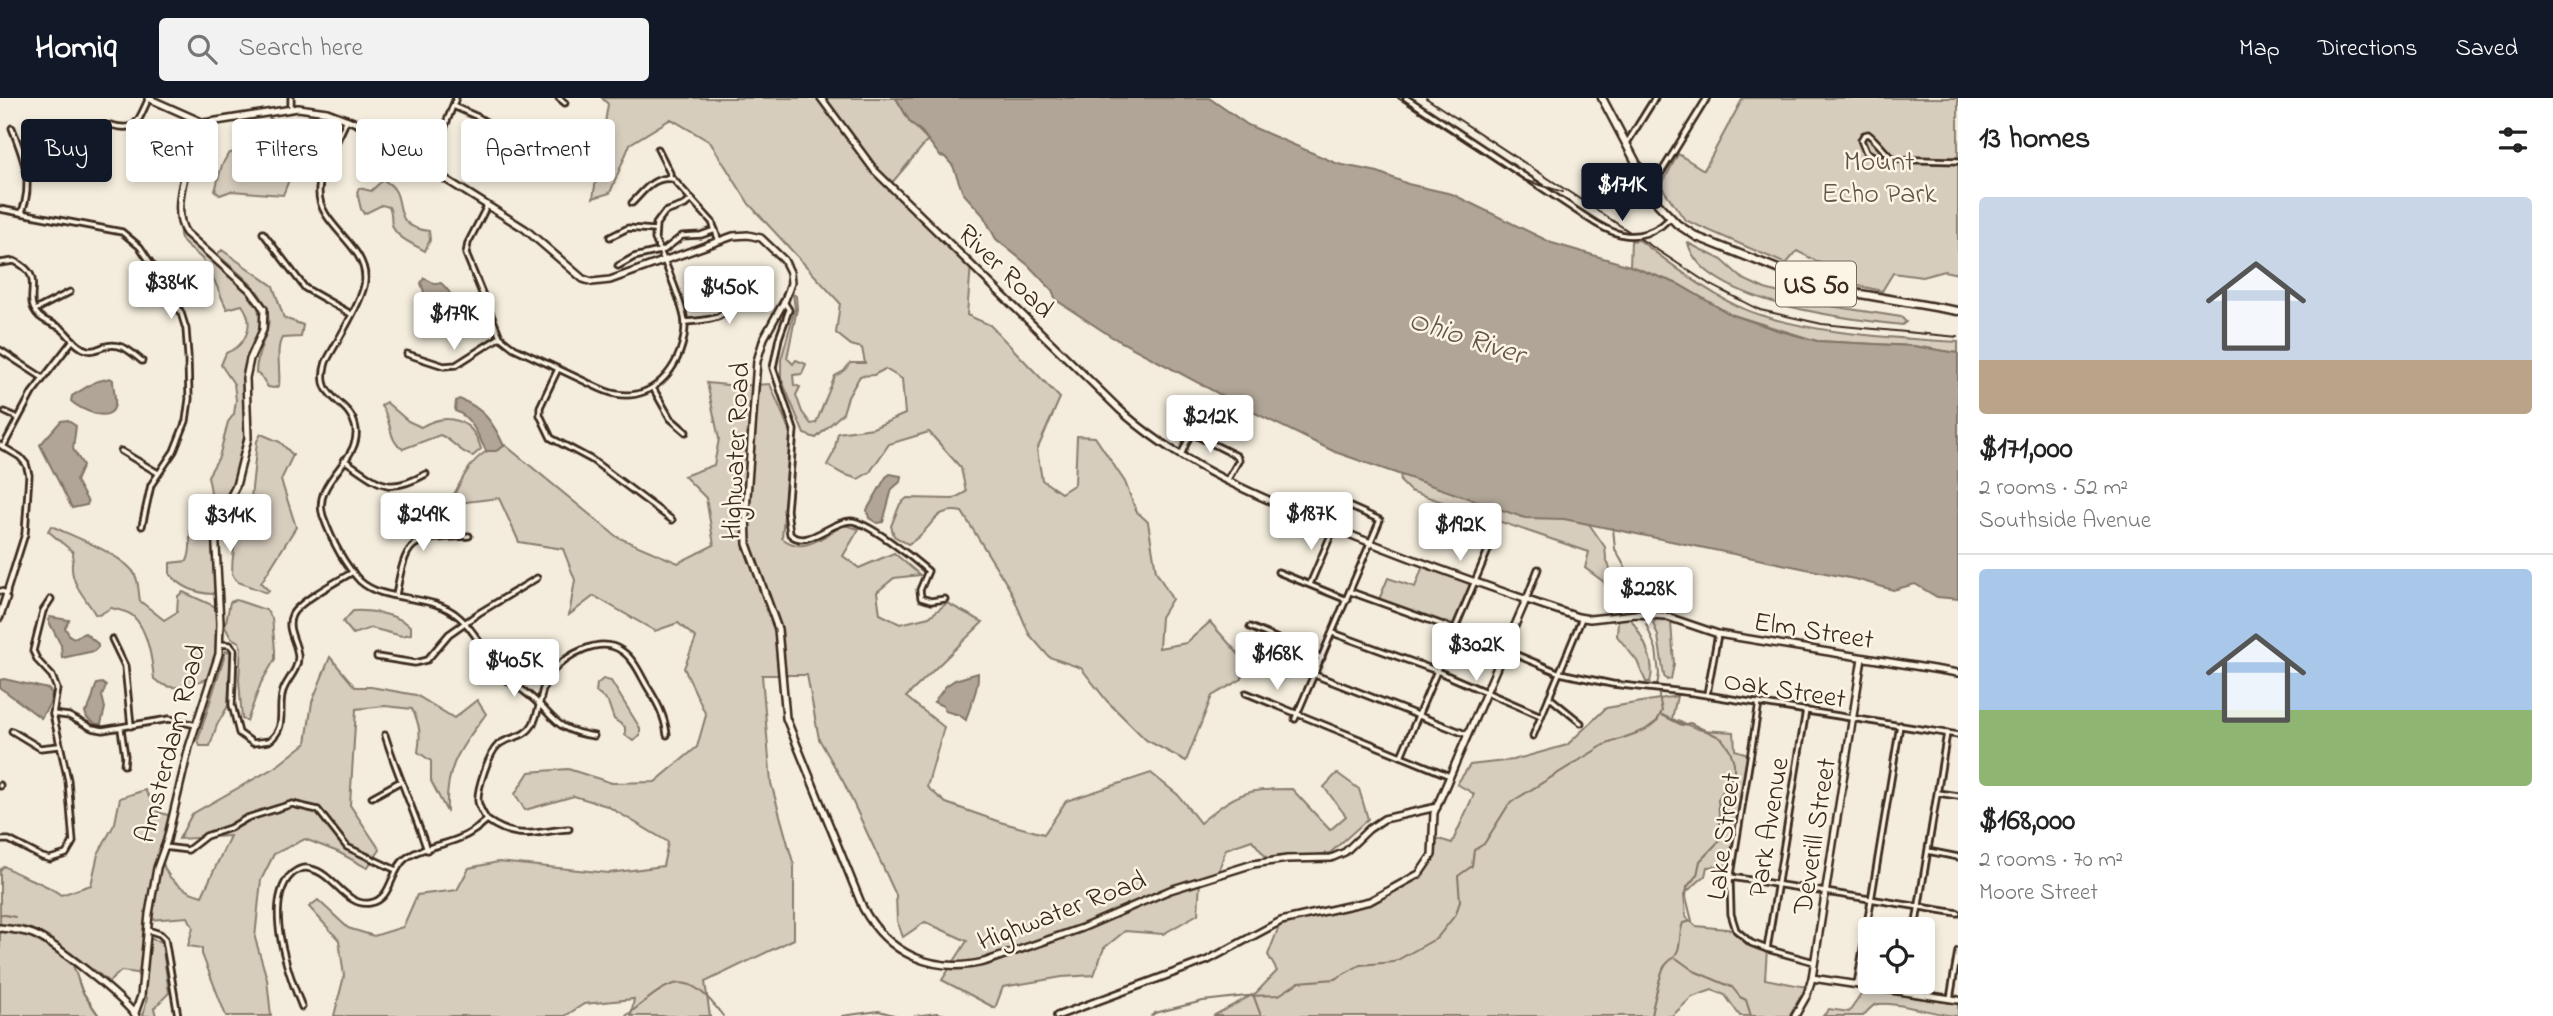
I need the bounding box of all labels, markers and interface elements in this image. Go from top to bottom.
search box [159,18,649,81]
text: Homiq [35,25,117,73]
icon: search [183,30,221,68]
text: Search here [239,30,363,68]
text: Map [2239,32,2280,67]
text: Directions [2318,32,2417,67]
text: Saved [2455,32,2518,67]
text: 13 homes [1979,118,2090,162]
chip: Buy [21,119,112,182]
chip: Rent [126,119,218,182]
chip: Filters [232,119,342,182]
chip: New [356,119,447,182]
chip: Apartment [461,119,615,182]
icon: filters [2494,121,2532,159]
park label: Mount Echo Park [1822,143,1937,216]
pin: $171K [1573,164,1671,223]
text: $171K [1597,169,1647,202]
street label: River Road [947,216,1063,330]
icon: home [2193,243,2319,369]
pin: $384K [122,262,220,321]
road number: US 50 [1776,262,1856,307]
pin: $450K [680,266,778,326]
text: $384K [145,267,197,300]
text: $450K [700,272,758,305]
pin: $179K [405,292,503,352]
text: $179K [430,298,478,331]
water label: Ohio River [1402,299,1533,379]
street label: Highwater Road [712,361,763,541]
pin: $212K [1161,396,1259,455]
text: $212K [1182,401,1238,434]
text: $171,000 [1979,428,2073,472]
text: 2 rooms · 52 m² [1979,472,2128,505]
pin: $187K [1262,492,1360,552]
pin: $314K [181,494,279,554]
pin: $249K [374,494,472,553]
text: $187K [1286,498,1336,531]
text: $249K [397,499,449,532]
text: $314K [204,500,256,533]
pin: $192K [1411,504,1509,563]
text: Southside Avenue [1979,505,2151,538]
text: $192K [1435,509,1485,542]
pin: $228K [1599,568,1697,627]
text: $228K [1620,573,1676,606]
street label: Elm Street [1751,603,1876,662]
icon: home [2193,615,2319,741]
pin: $302K [1427,624,1525,683]
text: $302K [1448,629,1504,662]
pin: $168K [1228,632,1326,692]
text: $168K [1251,638,1303,671]
street label: Amsterdam Road [126,640,219,848]
pin: $405K [465,640,563,699]
text: $405K [485,645,543,678]
street label: Oak Street [1720,662,1849,721]
street label: Park Avenue [1739,754,1802,901]
street label: Deverill Street [1784,755,1849,919]
street label: Lake Street [1697,770,1754,902]
text: $168,000 [1979,800,2075,844]
text: 2 rooms · 70 m² [1979,844,2123,877]
street label: Highwater Road [972,861,1153,963]
text: Moore Street [1979,877,2098,910]
map controls [1858,917,1935,994]
button: locate [1858,917,1935,994]

